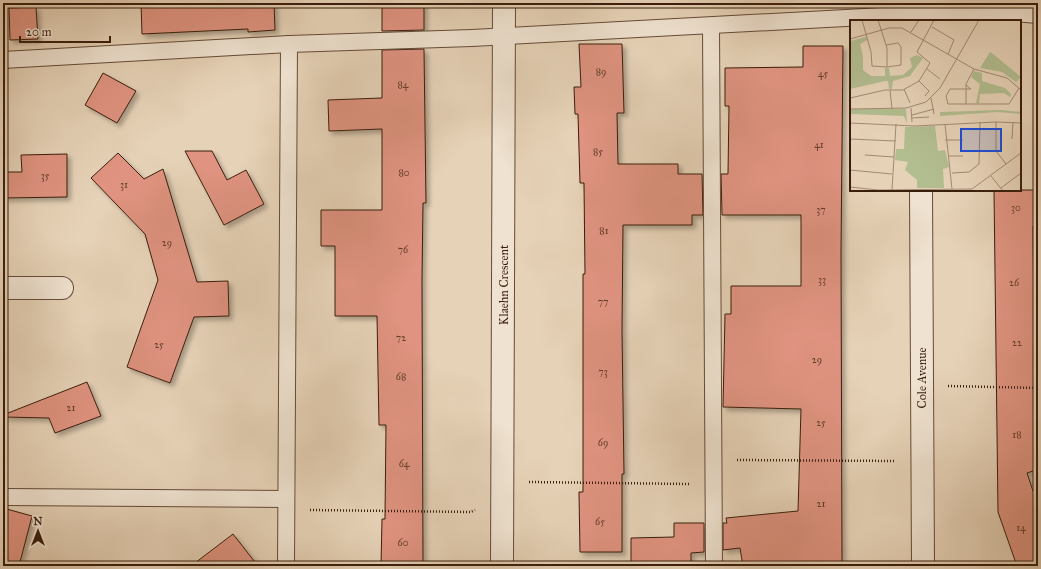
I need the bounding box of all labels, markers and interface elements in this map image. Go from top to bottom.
scale bar [20,18,110,44]
inset map [850,20,1021,191]
text: 20 m [26,25,52,39]
house number: 89 [596,66,606,78]
house number: 45 [818,68,828,80]
house number: 84 [398,79,409,91]
house number: 41 [814,139,824,151]
house number: 85 [593,146,603,158]
house number: 80 [398,167,410,179]
house number: 35 [41,170,50,182]
house number: 31 [120,179,128,191]
house number: 30 [1011,202,1021,214]
house number: 37 [816,204,826,216]
house number: 81 [599,225,609,237]
house number: 29 [162,237,172,249]
house number: 76 [398,244,409,256]
street label: Klaehn Crescent [497,244,511,325]
house number: 33 [818,274,826,286]
house number: 26 [1009,277,1020,289]
house number: 77 [598,296,608,308]
house number: 72 [396,332,406,344]
house number: 22 [1012,337,1022,349]
house number: 25 [154,339,164,351]
street label: Cole Avenue [915,347,929,409]
house number: 29 [812,354,822,366]
house number: 73 [598,366,608,378]
house number: 68 [396,371,406,383]
house number: 21 [67,402,75,414]
house number: 25 [816,417,826,429]
house number: 18 [1012,429,1022,441]
house number: 69 [598,437,608,449]
house number: 64 [399,458,410,470]
house number: 21 [817,498,825,510]
north arrow [18,511,58,551]
text: N [33,515,43,528]
house number: 65 [595,516,605,528]
house number: 14 [1016,522,1026,534]
house number: 60 [398,537,409,549]

